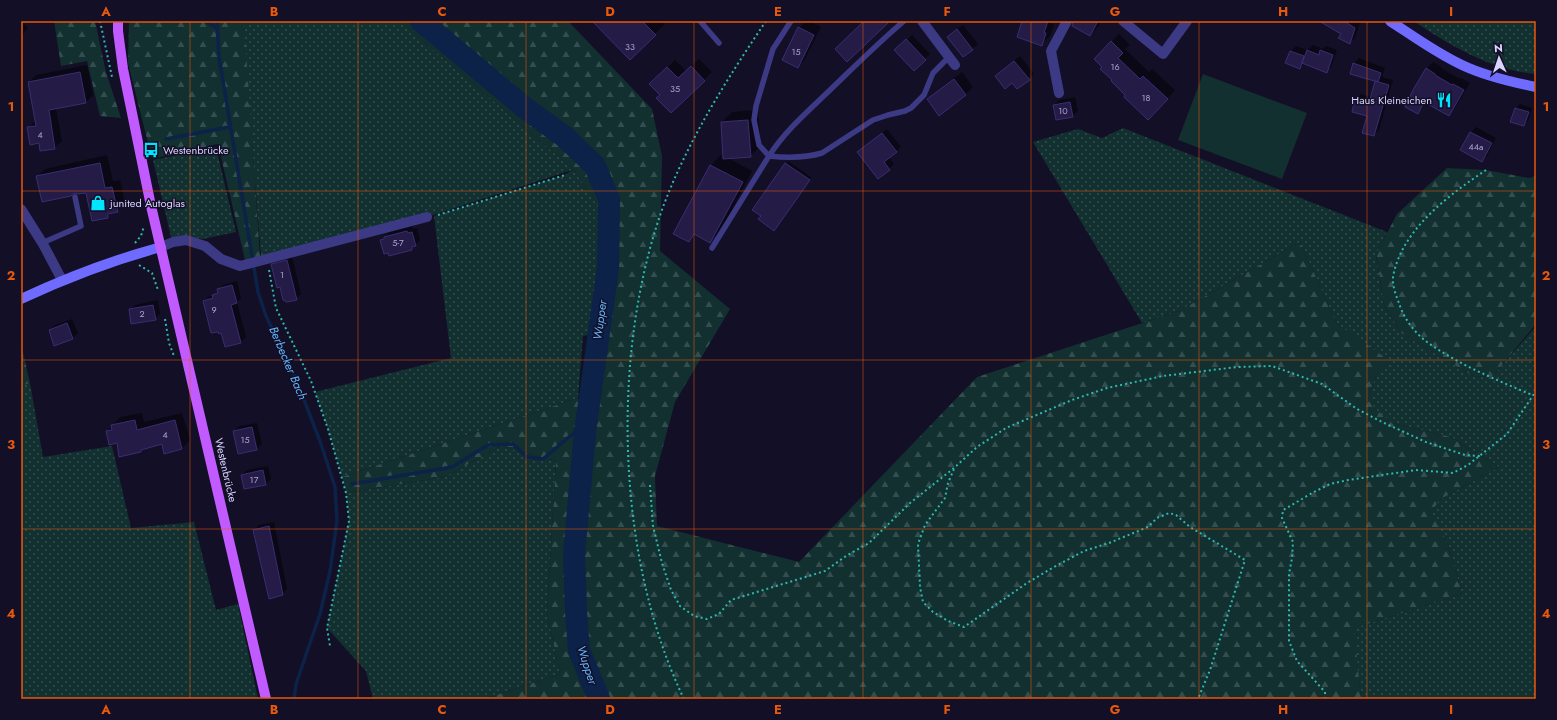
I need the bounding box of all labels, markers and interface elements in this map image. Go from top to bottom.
text: A [100,2,111,21]
text: B [270,2,279,21]
text: C [437,2,447,21]
text: D [605,2,615,21]
text: E [774,2,782,21]
text: F [943,2,951,21]
text: G [1110,2,1121,21]
text: H [1278,2,1288,21]
text: I [1449,2,1453,21]
north arrow [1479,38,1519,78]
house number: 33 [625,40,635,53]
text: N [1494,40,1503,56]
house number: 15 [791,45,801,58]
house number: 16 [1110,60,1120,73]
house number: 35 [670,82,680,95]
house number: 18 [1142,91,1151,104]
restaurant icon: Haus Kleineichen [1435,91,1453,109]
place label: Haus Kleineichen [1351,92,1432,108]
text: 1 [8,97,14,116]
text: 1 [1543,97,1549,116]
house number: 10 [1058,104,1068,117]
house number: 4 [37,128,43,141]
house number: 44a [1469,140,1483,153]
bus stop icon: Westenbrücke [142,141,160,159]
place label: Westenbrücke [163,142,229,158]
shop icon: junited Autoglas [89,194,107,212]
place label: junited Autoglas [109,195,186,211]
house number: 5-7 [392,236,404,249]
text: 2 [7,266,15,285]
text: 2 [1542,266,1550,285]
house number: 1 [280,268,284,281]
water label: Wupper [588,298,612,341]
house number: 9 [211,303,217,316]
house number: 2 [139,307,145,320]
water label: Berbecker Bach [264,324,312,402]
house number: 4 [162,428,168,441]
house number: 15 [240,433,250,446]
text: 3 [7,435,15,454]
text: 3 [1542,435,1550,454]
street label: Westenbrücke [211,436,241,504]
house number: 17 [250,473,259,486]
text: 4 [6,604,16,623]
text: 4 [1541,604,1551,623]
water label: Wupper [572,643,602,688]
text: A [100,700,111,719]
text: B [270,700,279,719]
text: C [437,700,447,719]
text: D [605,700,615,719]
text: E [774,700,782,719]
text: F [943,700,951,719]
text: G [1110,700,1121,719]
text: H [1278,700,1288,719]
text: I [1449,700,1453,719]

